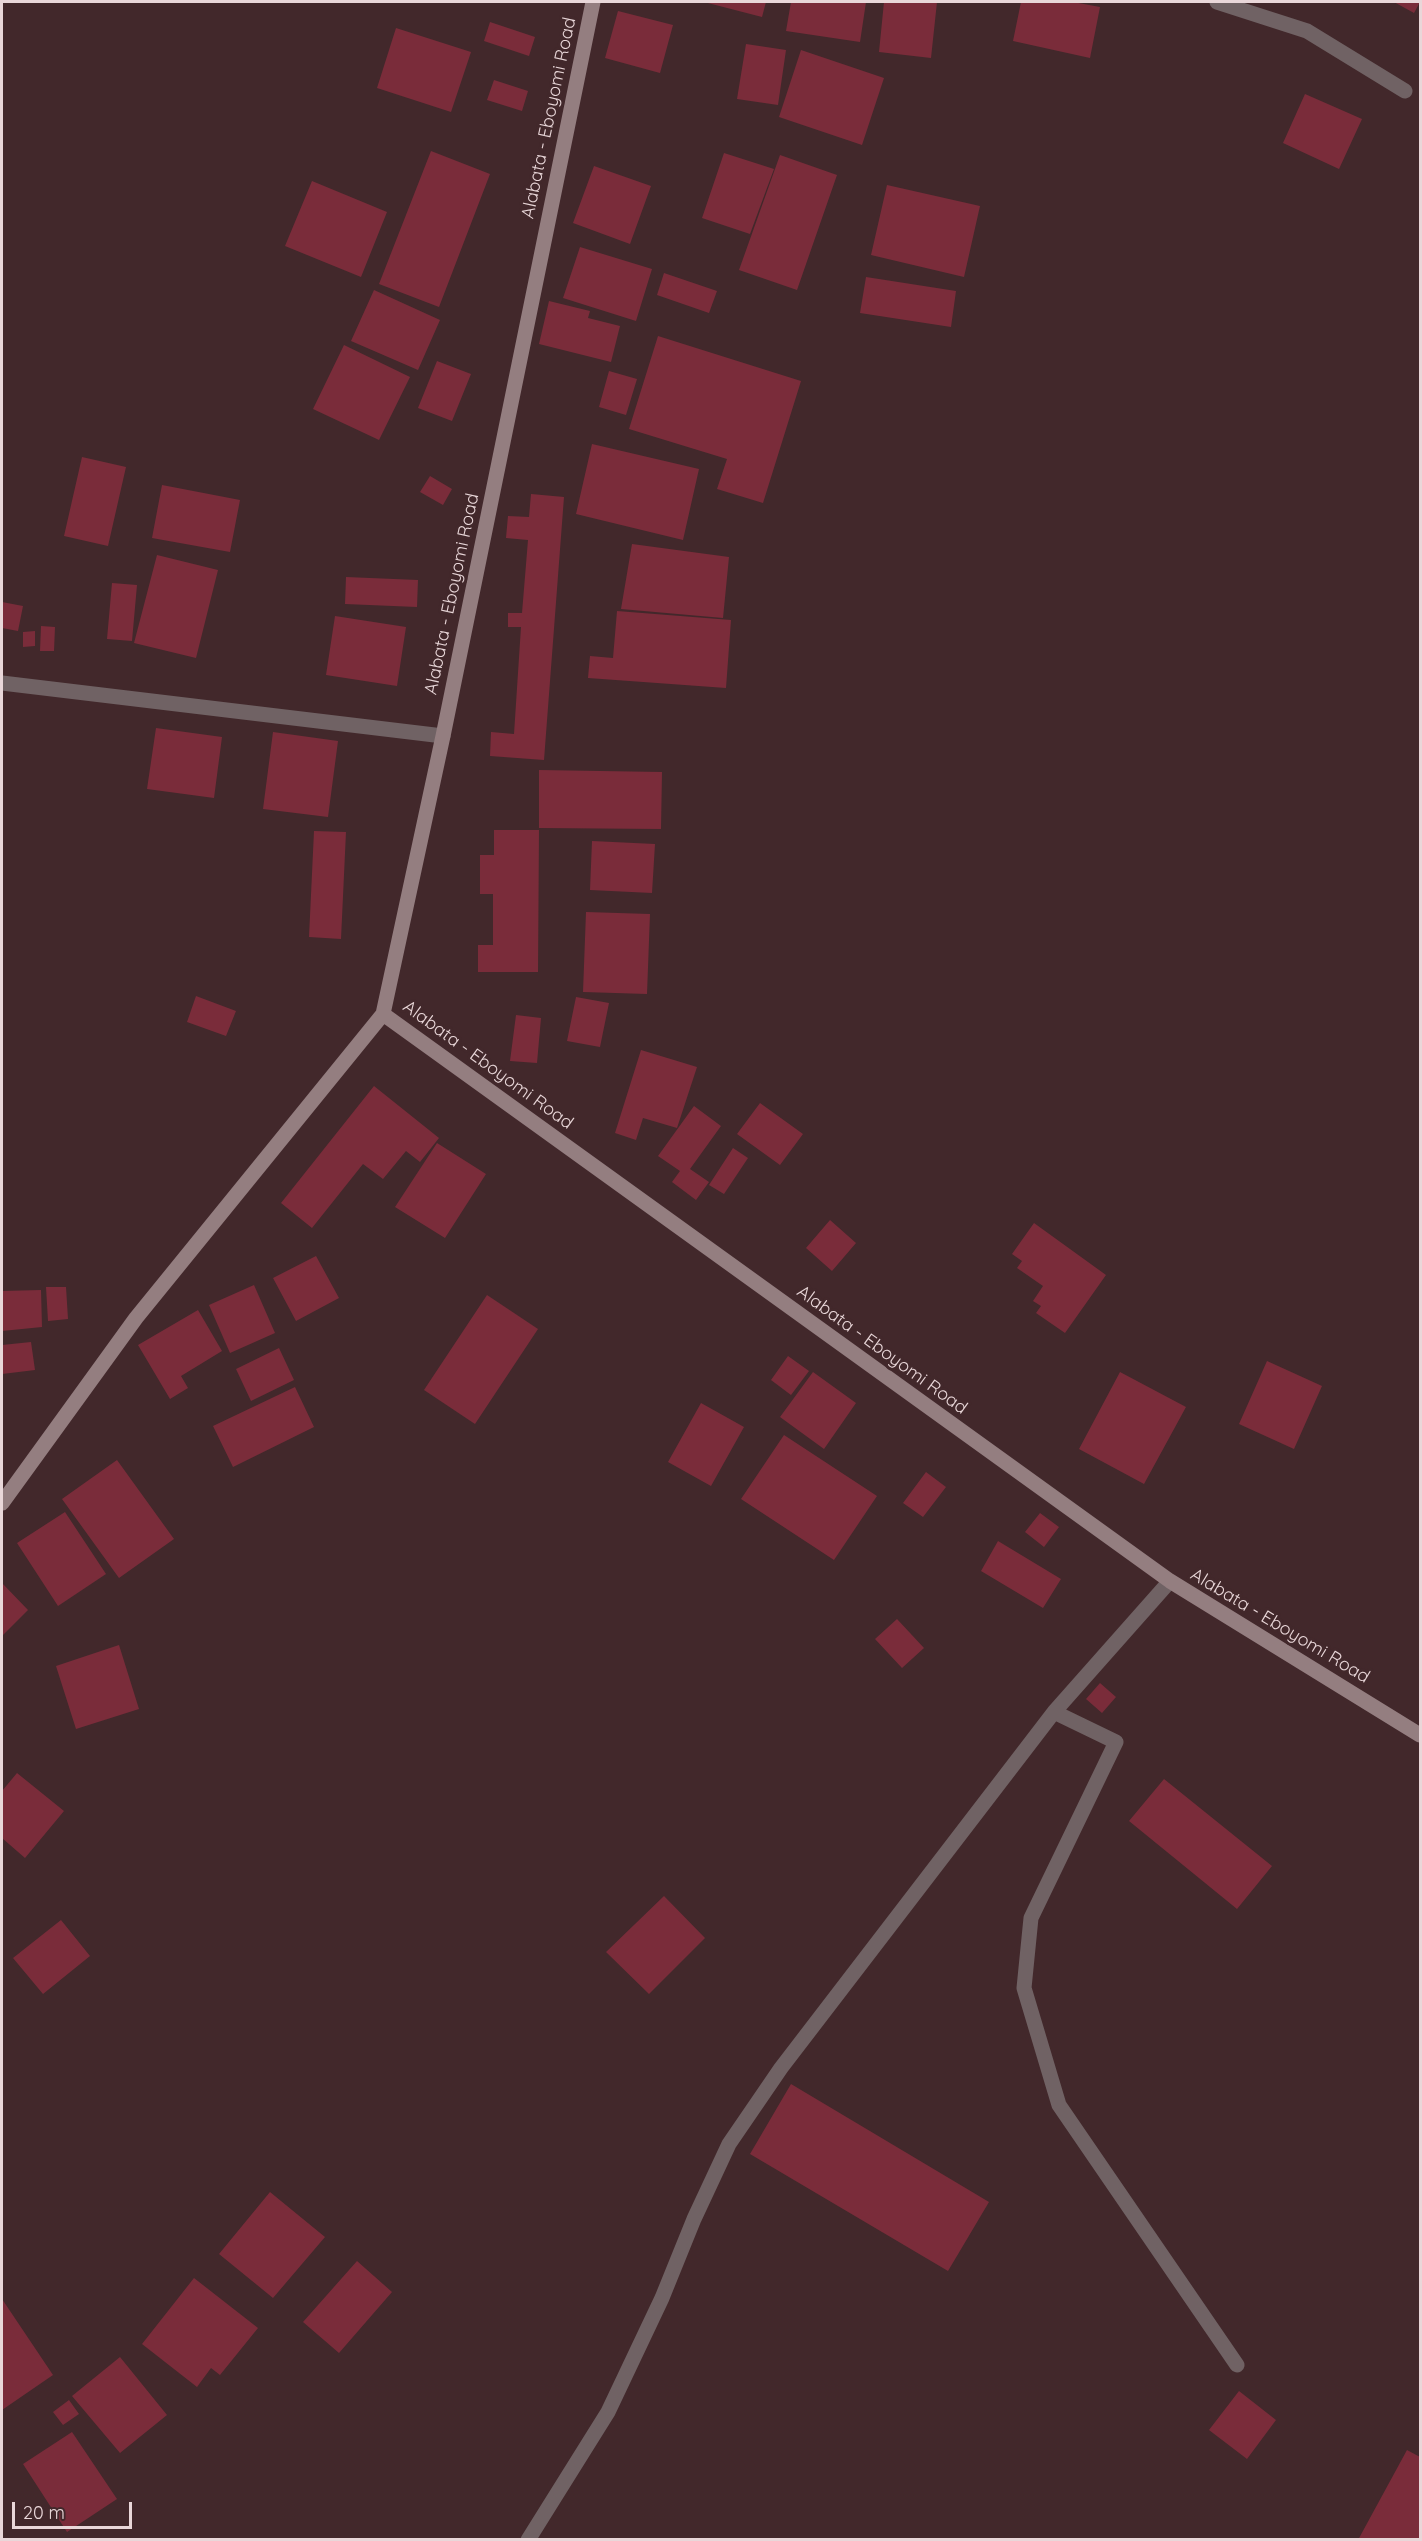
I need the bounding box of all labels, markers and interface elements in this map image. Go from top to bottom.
street label: Alabata - Eboyomi Road [517,15,581,221]
street label: Alabata - Eboyomi Road [420,491,484,697]
street label: Alabata - Eboyomi Road [399,996,577,1134]
street label: Alabata - Eboyomi Road [793,1281,971,1419]
street label: Alabata - Eboyomi Road [1186,1564,1374,1688]
scale bar [15,2490,135,2528]
text: 20 m [23,2501,65,2524]

